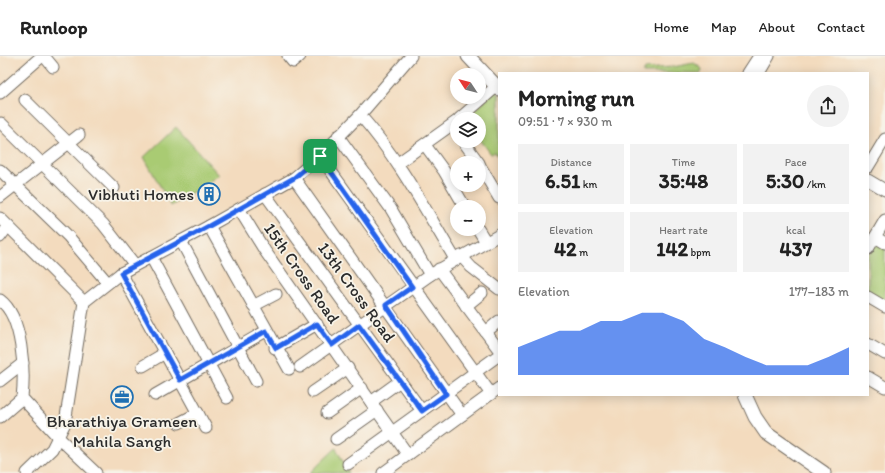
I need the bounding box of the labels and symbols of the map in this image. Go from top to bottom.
north arrow [450,68,486,104]
pin [303,139,337,173]
building icon: Vibhuti Homes [196,181,222,207]
place label: Vibhuti Homes [88,184,194,204]
street label: 15th Cross Road [260,219,345,328]
street label: 13th Cross Road [314,238,400,346]
office icon: Bharathiya Grameen Mahila Sangh [109,384,135,410]
place label: Bharathiya Grameen Mahila Sangh [47,411,197,451]

